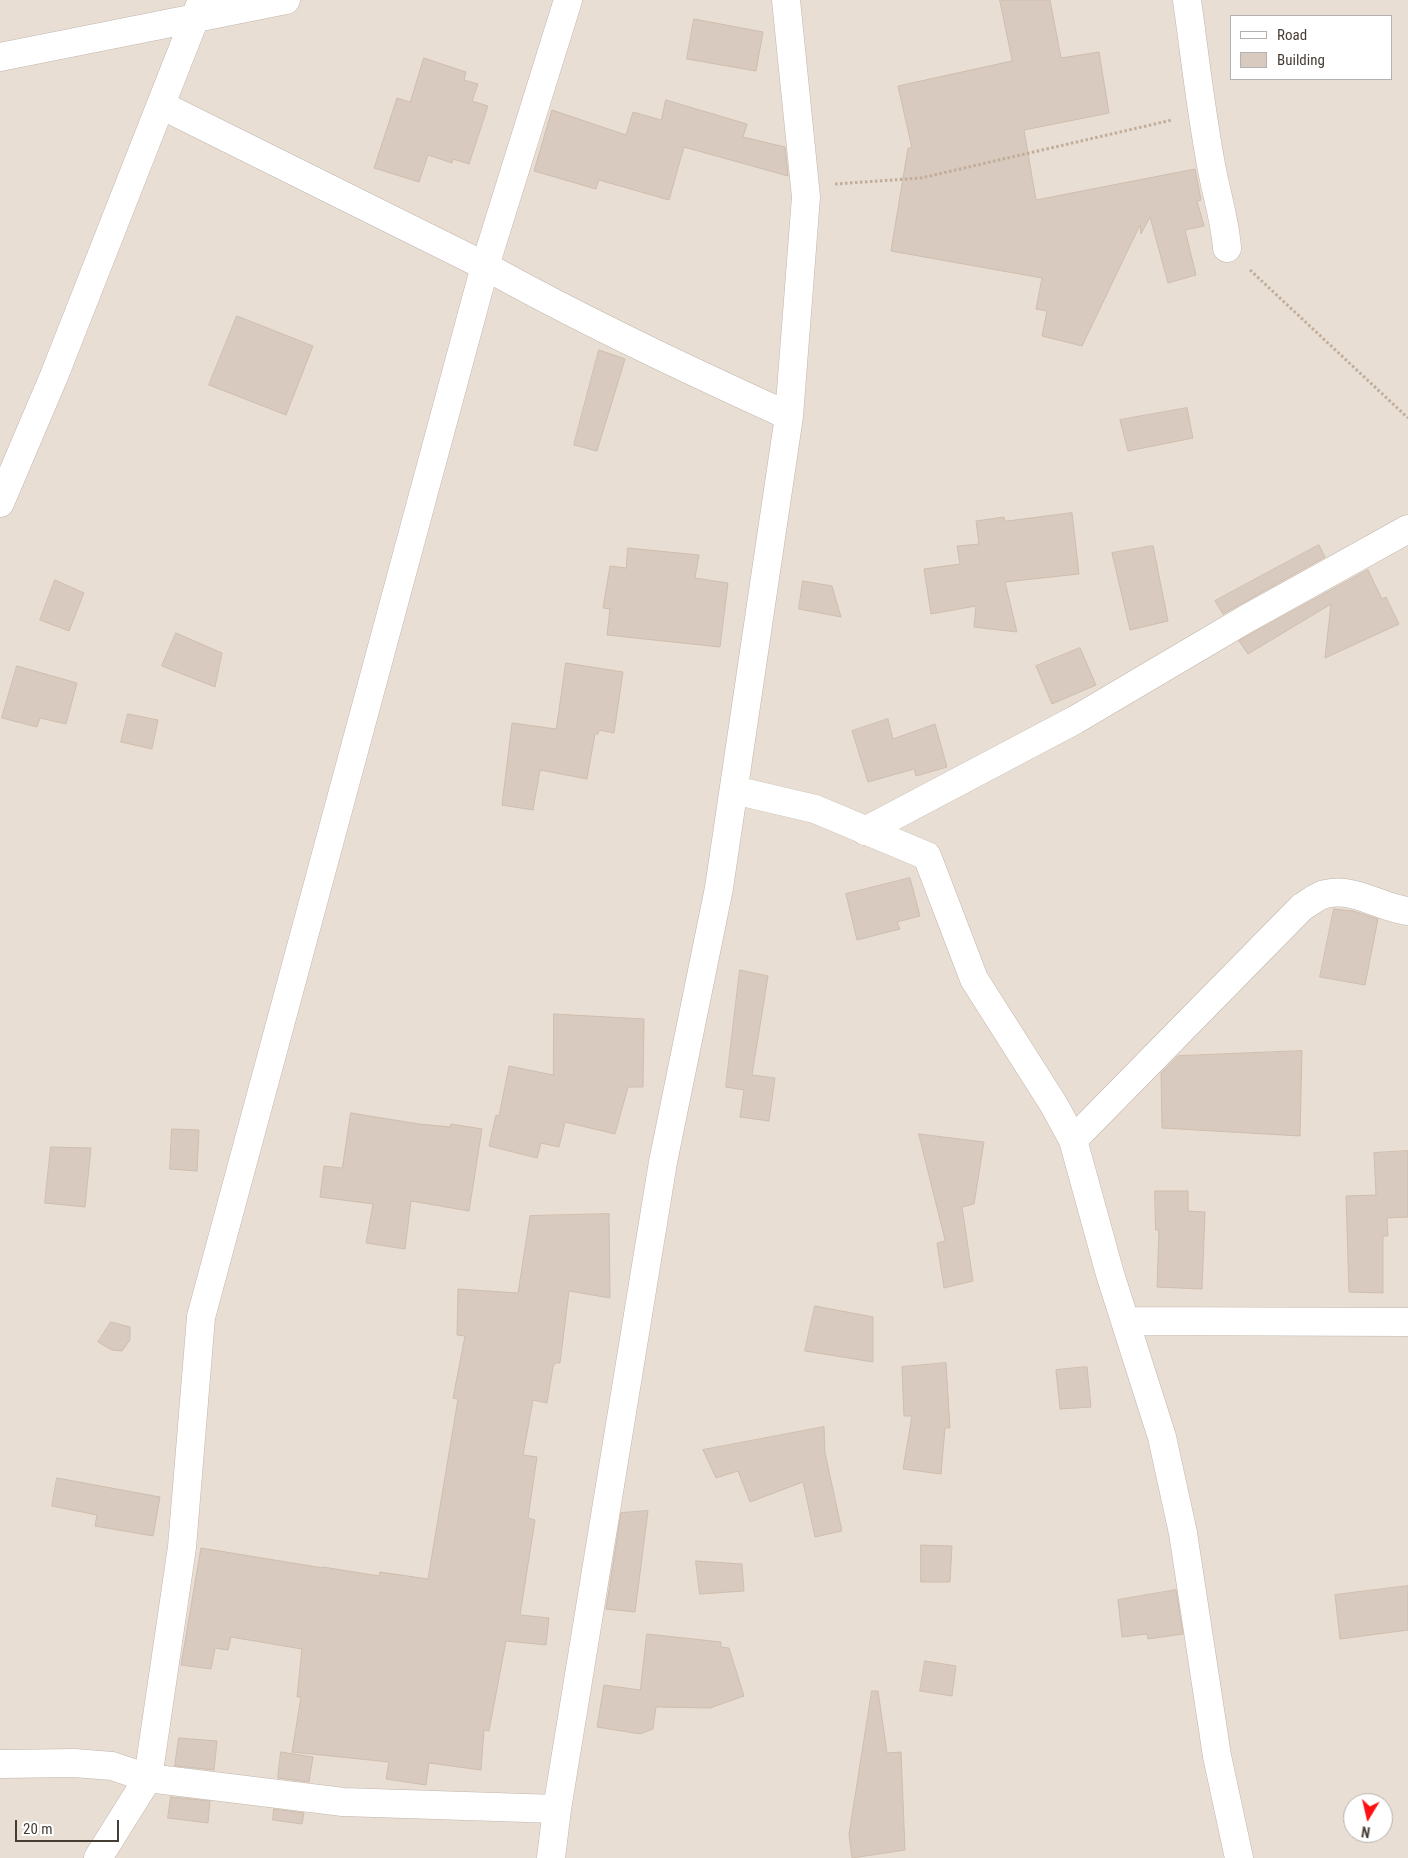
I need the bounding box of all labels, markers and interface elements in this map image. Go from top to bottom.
legend [1230,15,1393,80]
text: Road [1277,26,1307,44]
text: Building [1277,51,1325,69]
north arrow [1343,1793,1393,1843]
scale bar [18,1810,121,1842]
text: 20 m [23,1820,53,1838]
text: N [1360,1823,1371,1840]

